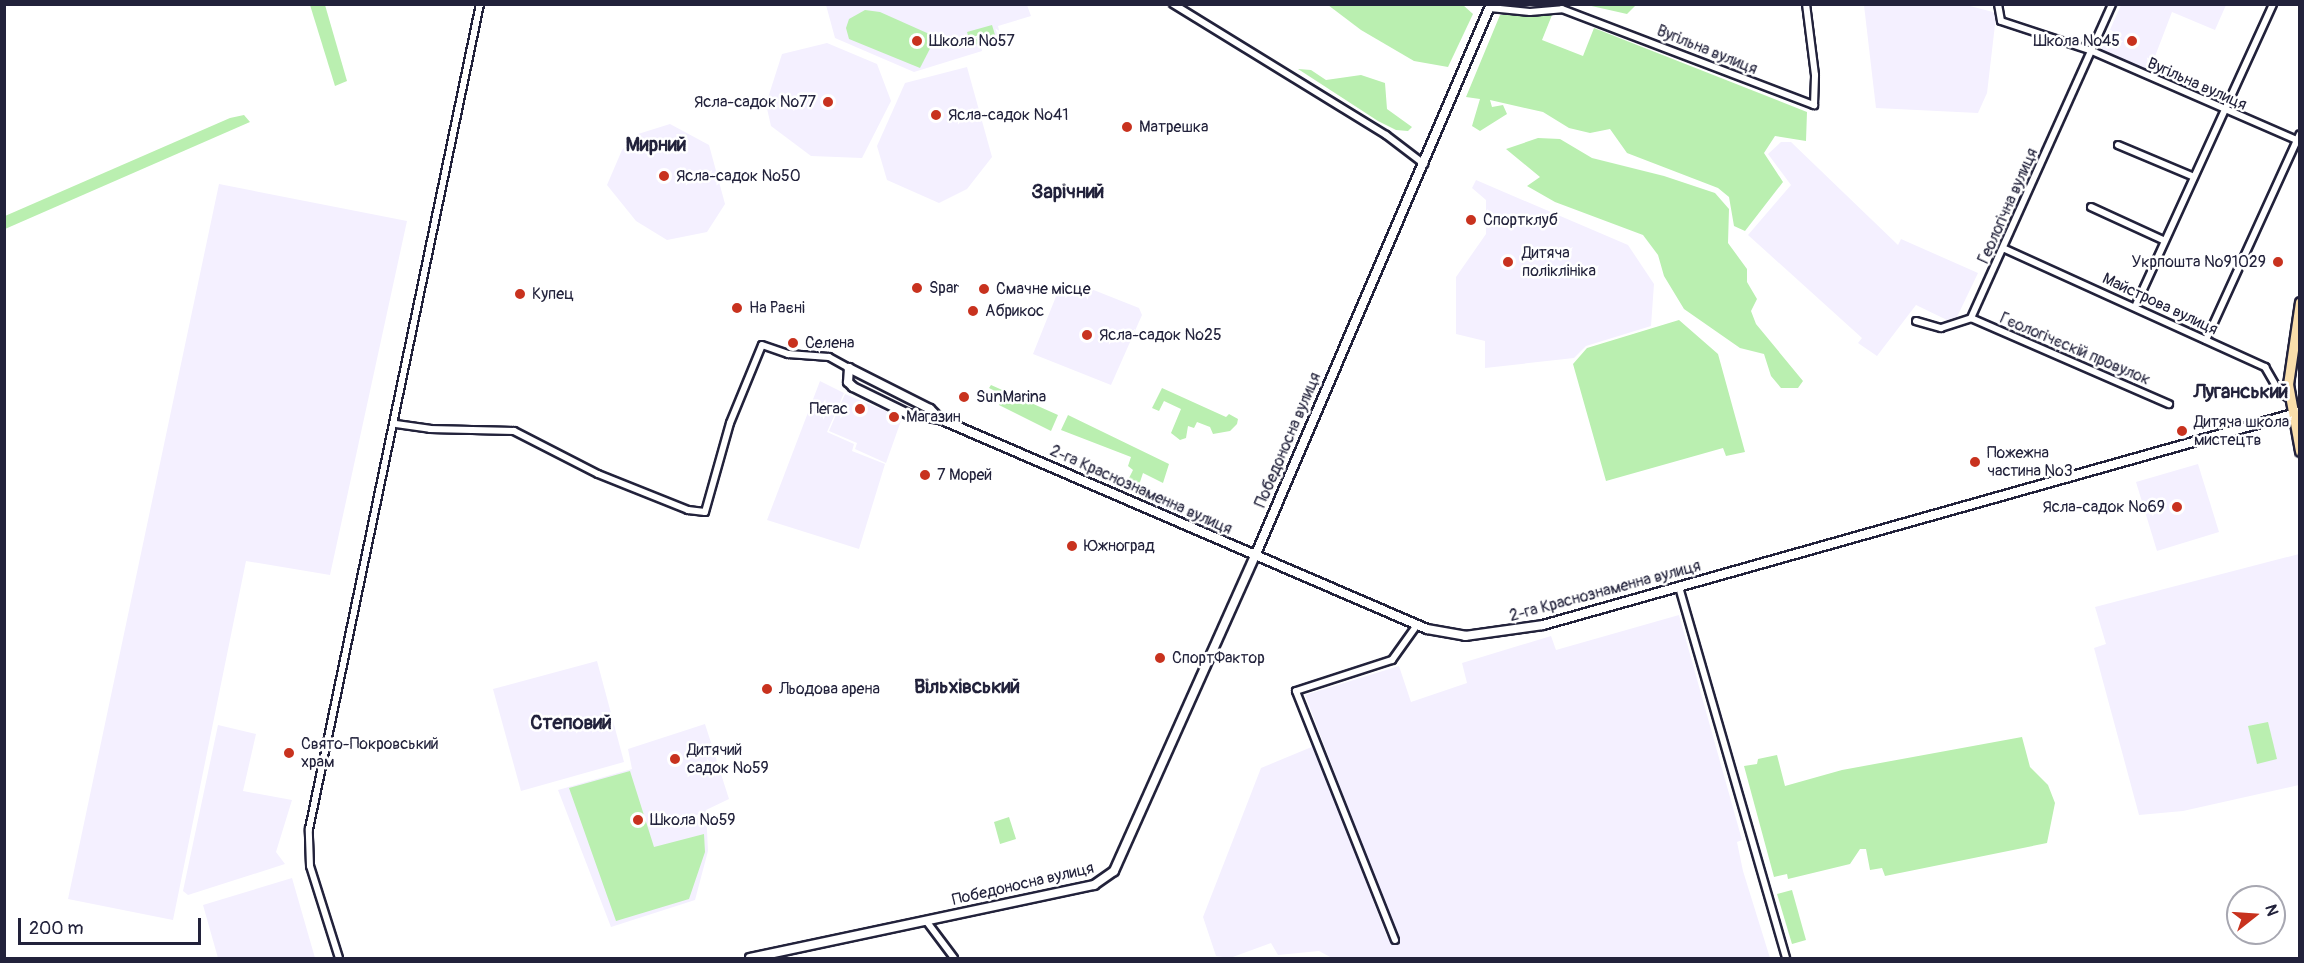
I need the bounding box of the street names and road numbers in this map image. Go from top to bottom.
street label: Вугільна вулиця [1654,21,1760,79]
street label: Вугільна вулиця [2144,54,2250,114]
street label: Геологічна вулиця [1974,145,2042,267]
street label: Майстрова вулиця [2099,269,2221,339]
street label: Гєологічєскій провулок [1997,309,2153,389]
street label: Победоносна вулиця [1251,370,1325,510]
street label: 2-га Краснознаменна вулиця [1047,441,1235,539]
street label: 2-га Краснознаменна вулиця [1507,556,1703,626]
street label: Победоносна вулиця [950,858,1096,910]

